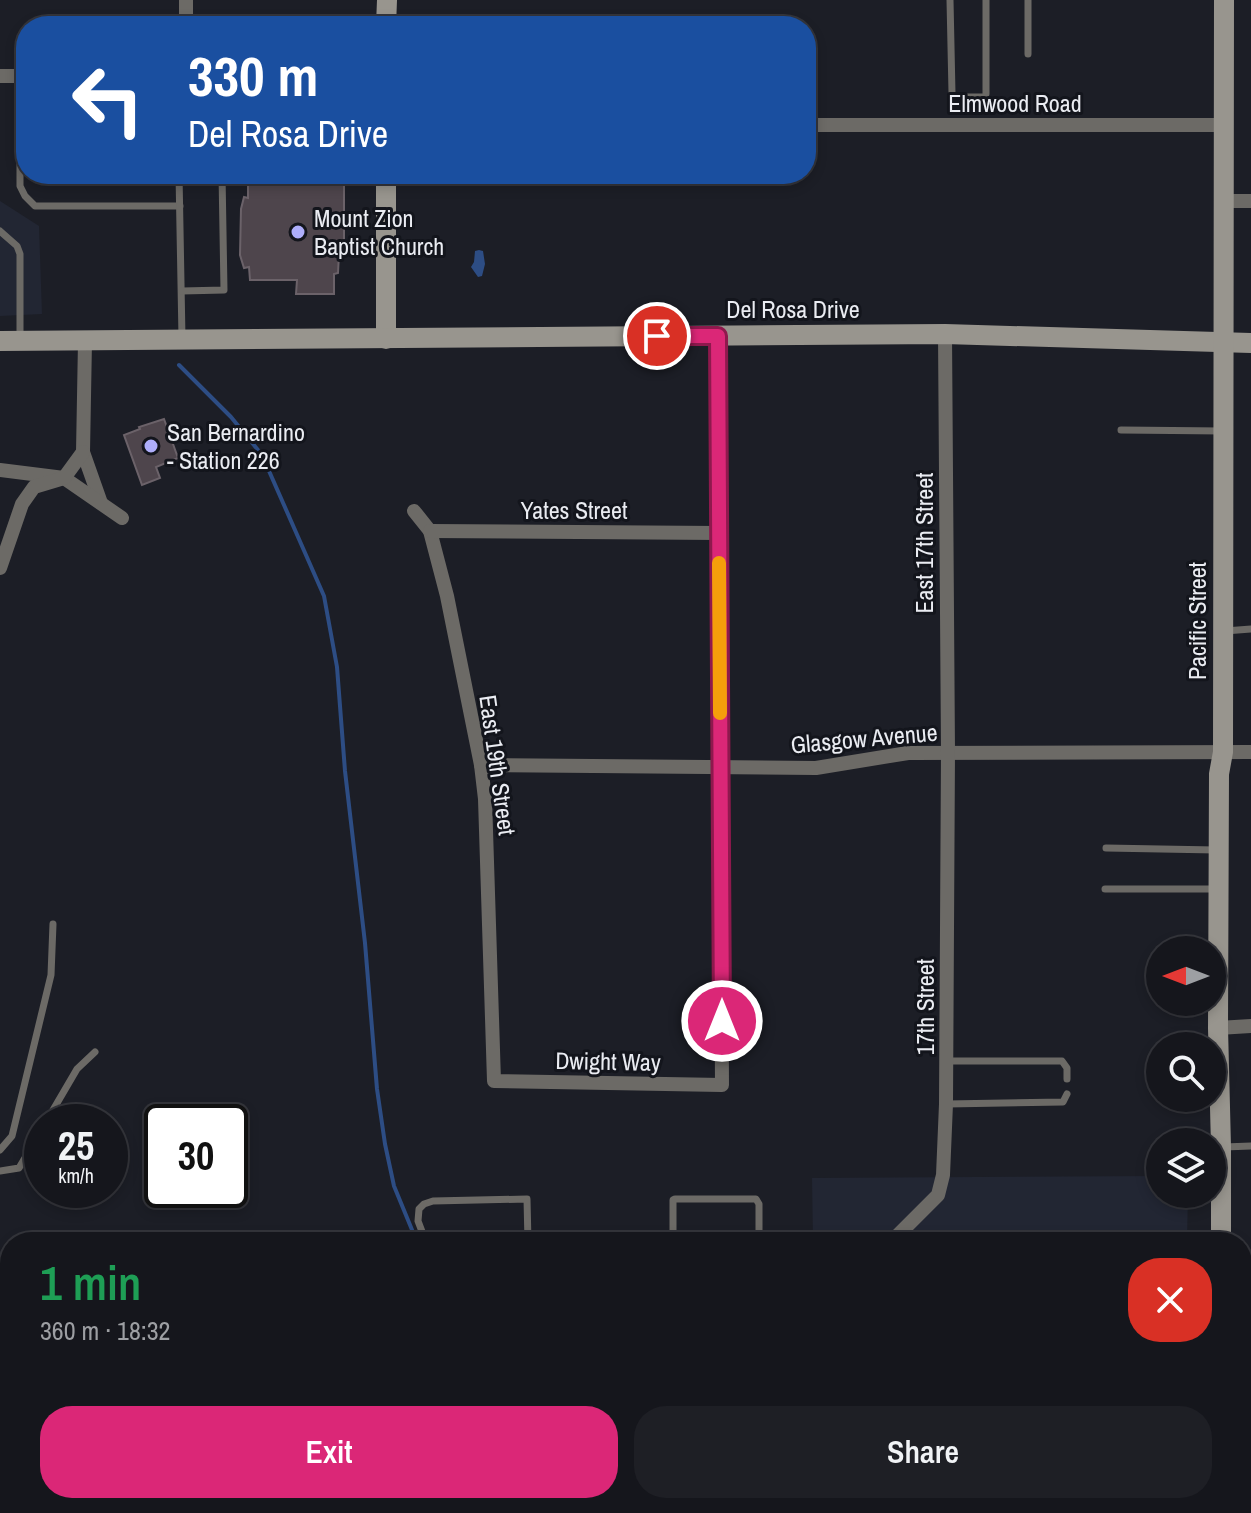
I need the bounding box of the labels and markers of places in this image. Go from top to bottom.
place label: Mount Zion Baptist Church [314,202,444,262]
marker: Mount Zion Baptist Church [289,223,307,241]
pin [623,302,691,370]
place label: San Bernardino - Station 226 [167,416,305,476]
marker: San Bernardino - Station 226 [142,437,160,455]

